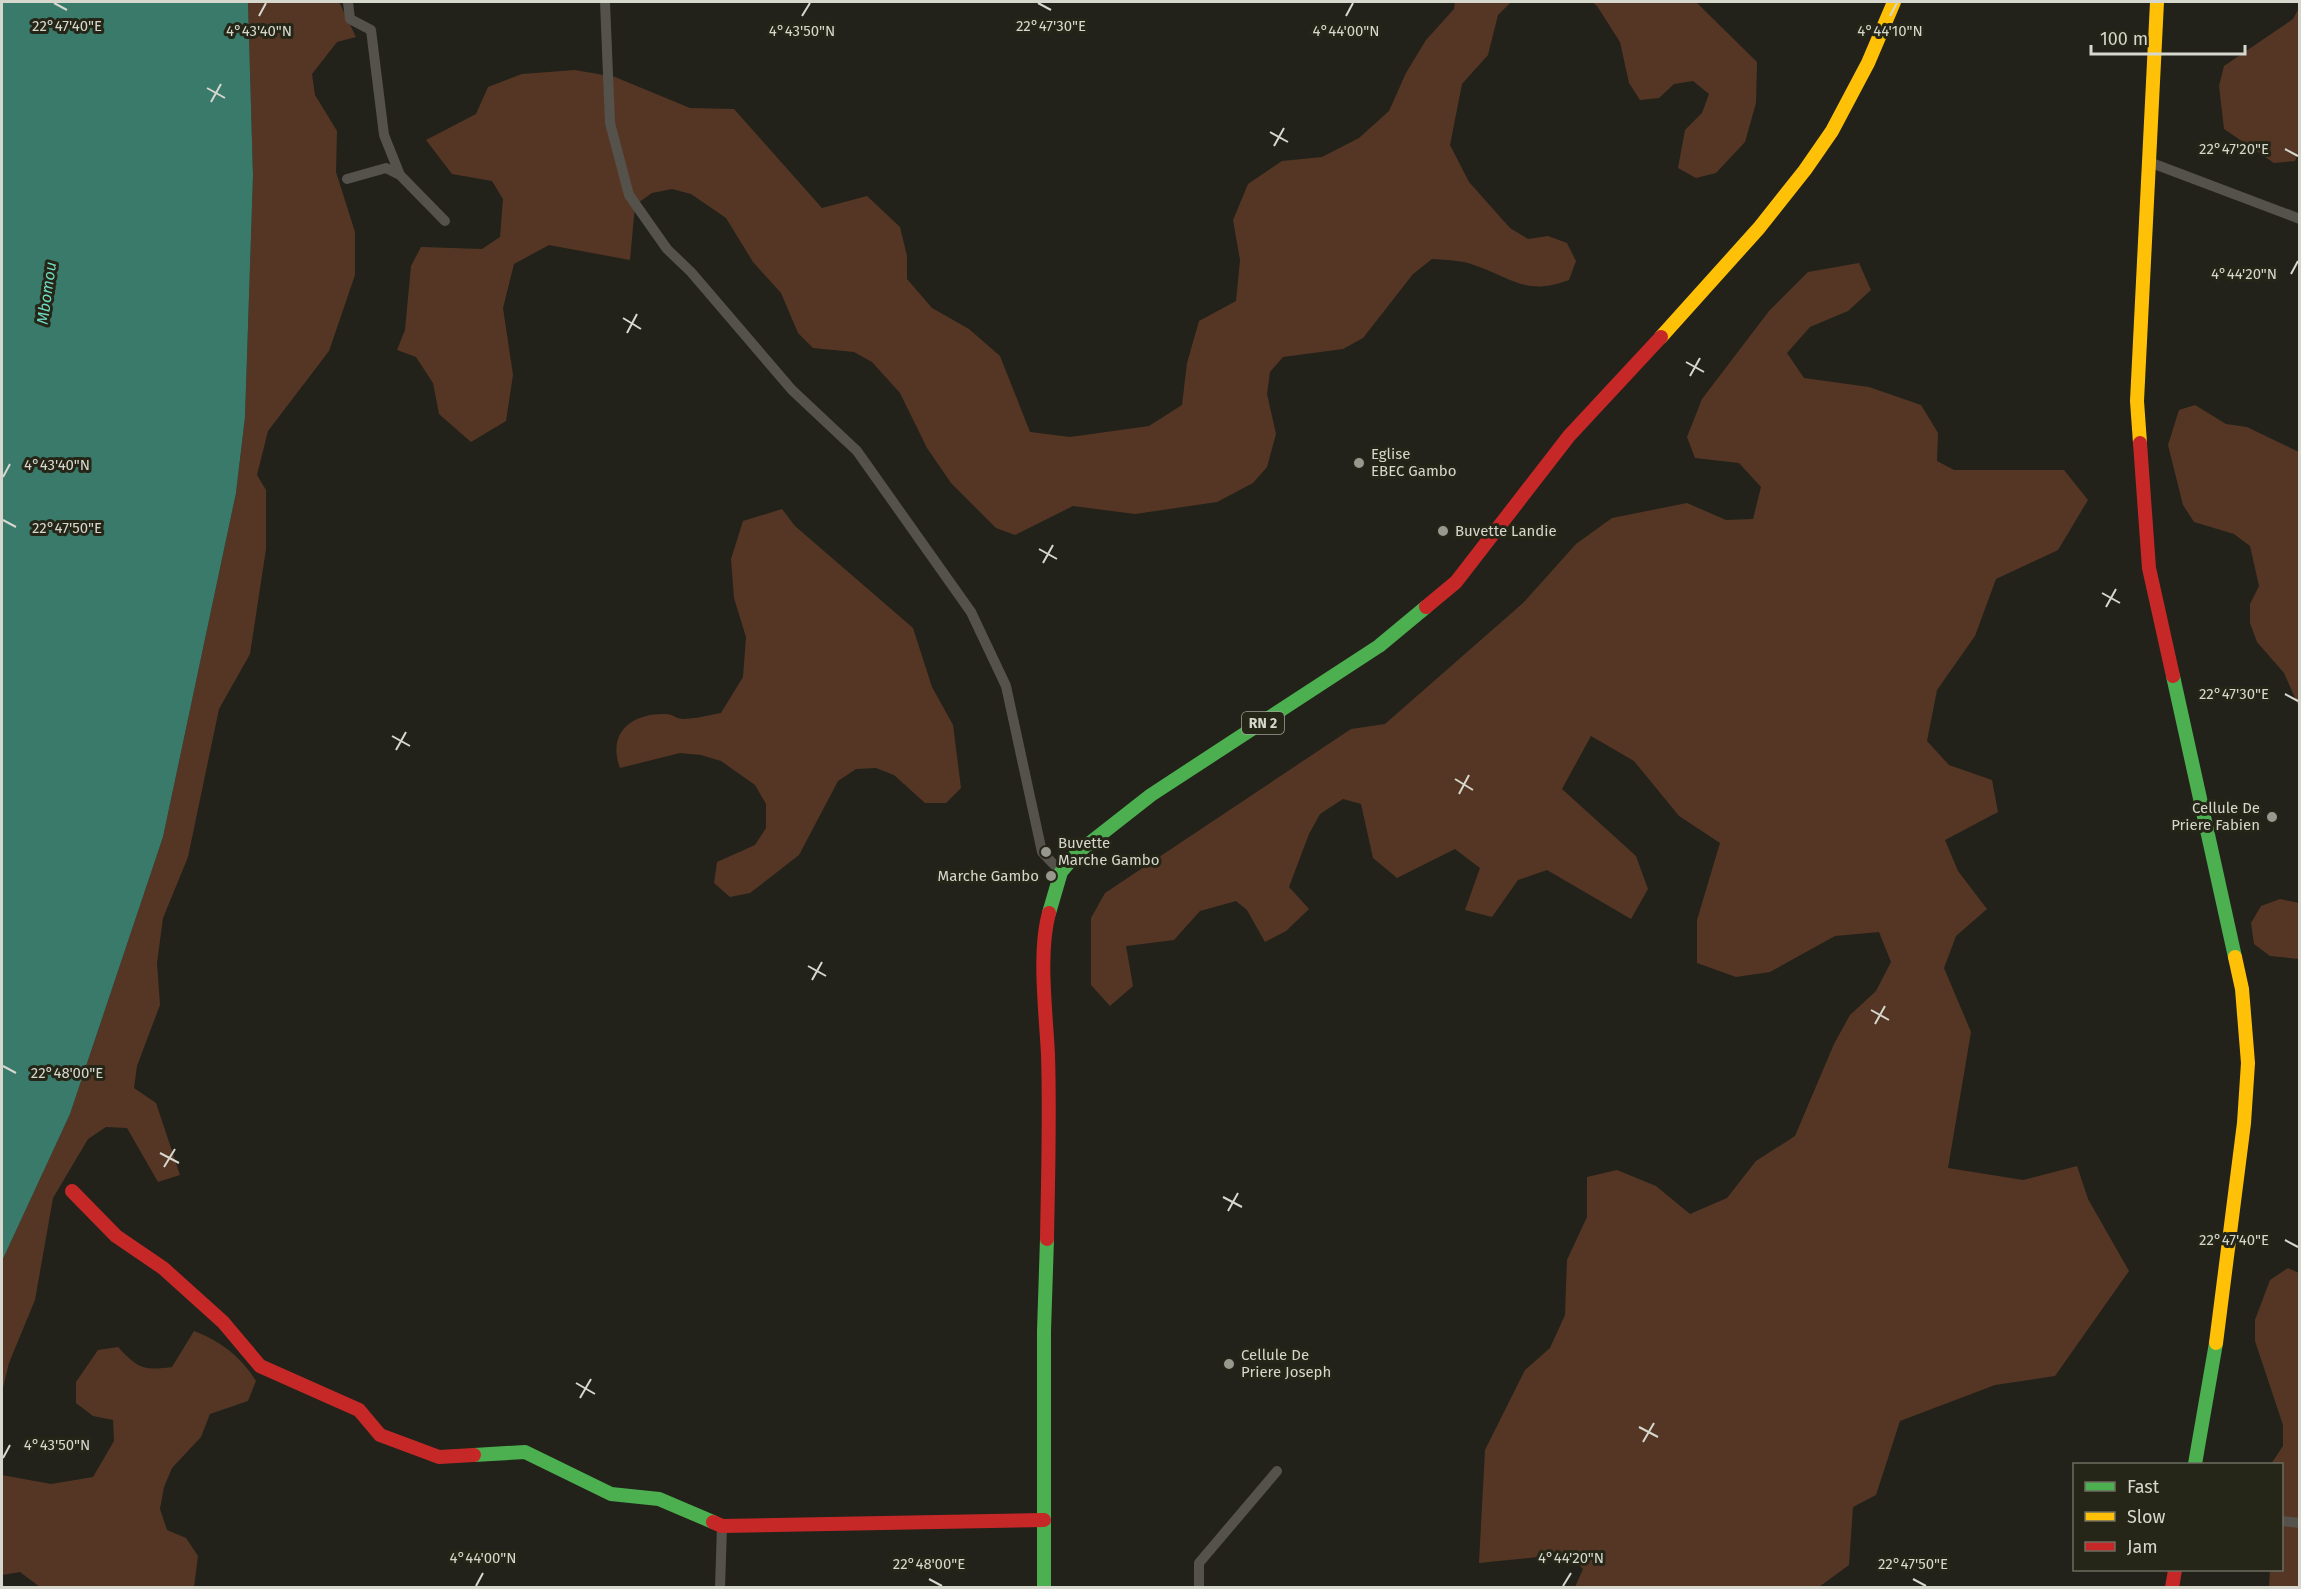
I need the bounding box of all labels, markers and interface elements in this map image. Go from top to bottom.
text: 22°47'40"E [32,17,102,35]
text: 22°47'30"E [1016,17,1086,35]
scale bar [2091,18,2246,56]
text: 4°43'40"N [226,22,292,40]
text: 4°43'50"N [769,22,835,40]
text: 4°44'00"N [1313,22,1380,40]
text: 4°44'10"N [1857,22,1923,40]
text: 100 m [2100,28,2148,50]
text: 22°47'20"E [2199,140,2269,158]
water label: Mbomou [33,261,60,326]
text: 4°44'20"N [2211,265,2277,283]
place label: Eglise EBEC Gambo [1371,445,1457,480]
text: 4°43'40"N [24,456,90,474]
marker: Eglise EBEC Gambo [1352,456,1366,470]
text: 22°47'50"E [32,519,102,537]
place label: Buvette Landie [1455,522,1557,540]
marker: Buvette Landie [1436,524,1450,538]
text: 22°47'30"E [2199,685,2269,703]
road number: RN 2 [1242,712,1284,734]
place label: Cellule De Priere Fabien [2171,799,2260,834]
marker: Cellule De Priere Fabien [2265,810,2279,824]
place label: Buvette Marche Gambo [1058,834,1159,869]
marker: Buvette Marche Gambo [1039,845,1053,859]
place label: Marche Gambo [938,867,1039,885]
marker: Marche Gambo [1044,869,1058,883]
text: 22°48'00"E [31,1064,103,1082]
text: 22°47'40"E [2199,1231,2269,1249]
place label: Cellule De Priere Joseph [1241,1346,1331,1381]
marker: Cellule De Priere Joseph [1222,1357,1236,1371]
text: 4°43'50"N [24,1436,90,1454]
legend [2073,1463,2283,1571]
text: Fast [2127,1476,2160,1498]
text: Slow [2127,1506,2166,1528]
text: Jam [2127,1536,2158,1558]
text: 4°44'00"N [450,1549,517,1567]
text: 4°44'20"N [1538,1549,1604,1567]
text: 22°48'00"E [893,1555,965,1573]
text: 22°47'50"E [1878,1555,1948,1573]

